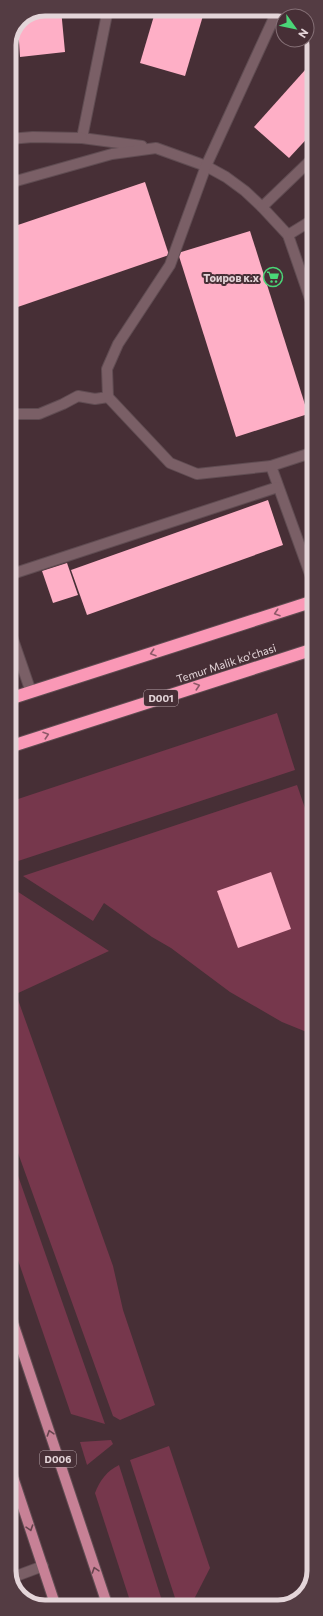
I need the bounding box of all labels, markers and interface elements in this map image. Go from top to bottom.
north arrow [275,8,315,48]
text: N [296,27,312,41]
supermarket icon: Тоиров к.х [262,266,284,288]
place label: Тоиров к.х [203,271,260,284]
one-way arrow [273,608,280,617]
street label: Temur Malik ko'chasi [175,641,278,685]
one-way arrow [150,648,157,656]
one-way arrow [193,683,200,691]
road number: D001 [144,690,178,706]
one-way arrow [43,731,50,740]
one-way arrow [46,1430,55,1437]
road number: D006 [40,1451,76,1467]
one-way arrow [25,1525,34,1532]
one-way arrow [91,1566,100,1573]

